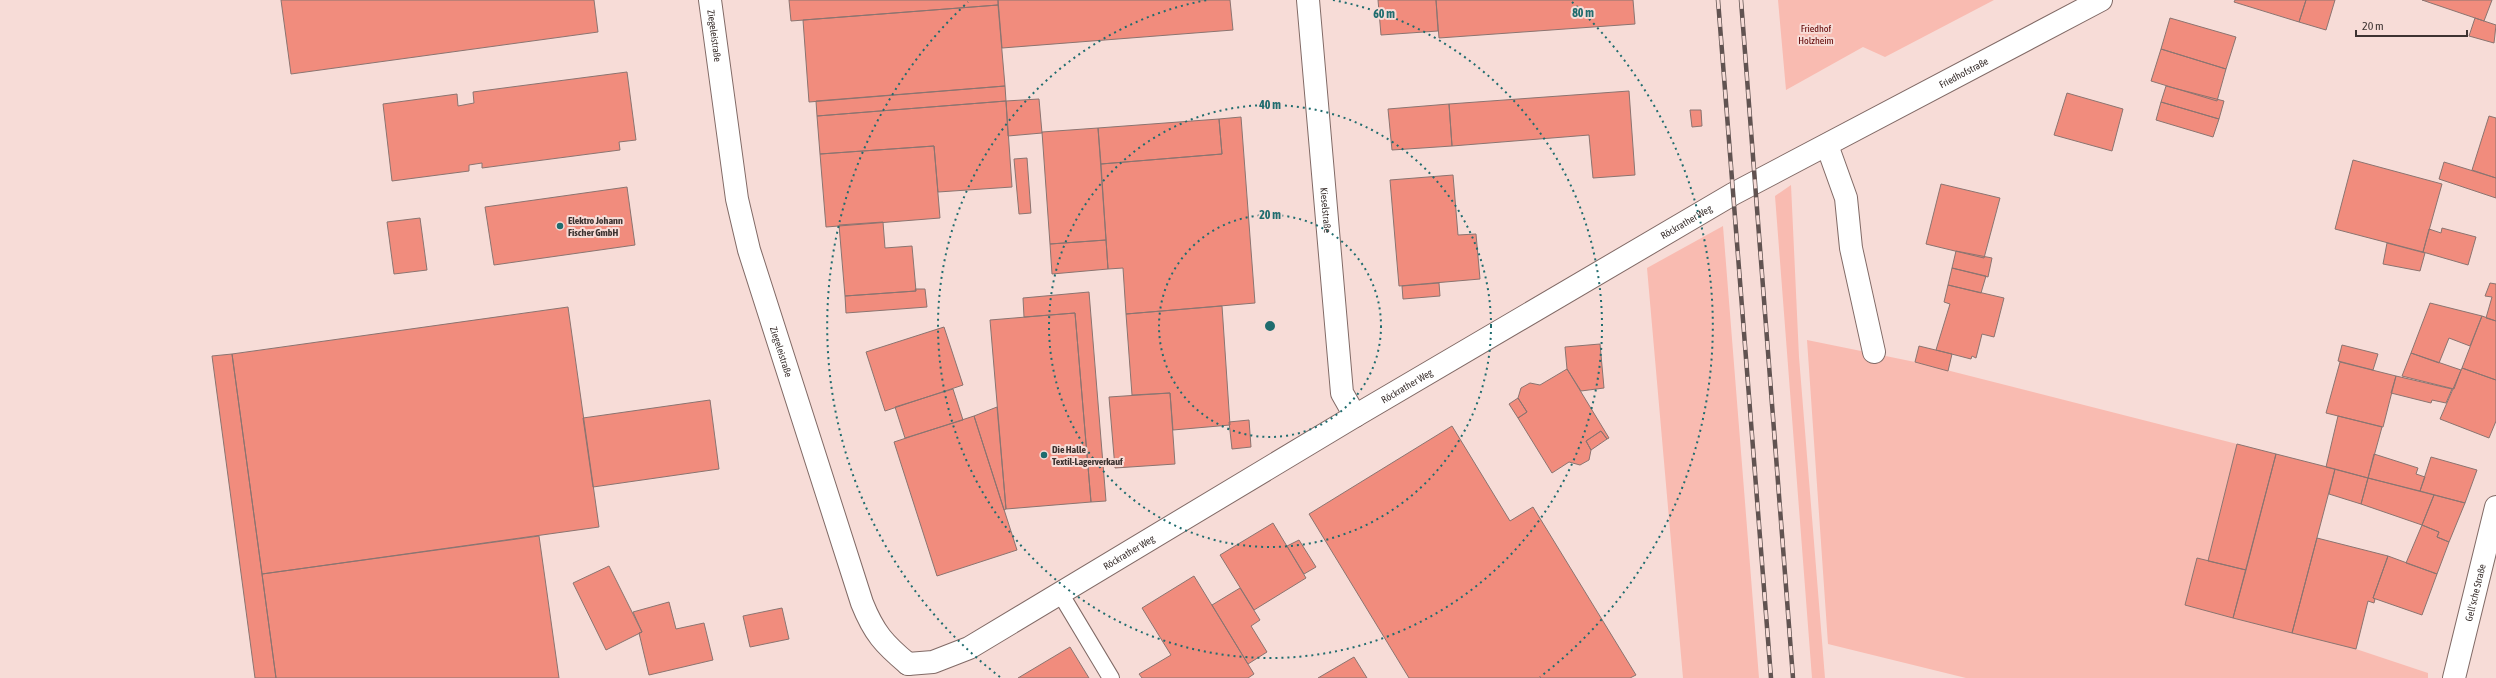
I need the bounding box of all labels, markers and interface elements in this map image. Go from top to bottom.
text: 80 m [1572,6,1594,20]
text: 60 m [1373,7,1395,21]
street label: Ziegeleistraße [706,9,724,63]
scale bar [2356,12,2467,38]
text: 20 m [2362,19,2384,33]
park label: Friedhof Holzheim [1798,23,1834,46]
street label: Friedhofstraße [1937,55,1990,90]
text: 40 m [1258,98,1281,112]
street label: Kieselstraße [1319,187,1334,234]
street label: Röckrather Weg [1658,202,1714,241]
text: 20 m [1259,208,1281,222]
place label: Elektro Johann Fischer GmbH [568,215,623,238]
marker: Elektro Johann Fischer GmbH [555,221,565,231]
centre of rings [1263,319,1277,333]
street label: Ziegeleistraße [768,325,795,379]
street label: Röckrather Weg [1379,366,1435,405]
place label: Die Halle Textil-Lagerverkauf [1052,444,1123,467]
marker: Die Halle Textil-Lagerverkauf [1039,450,1049,460]
street label: Röckrather Weg [1101,532,1157,572]
street label: Gell'sche Straße [2463,562,2487,622]

